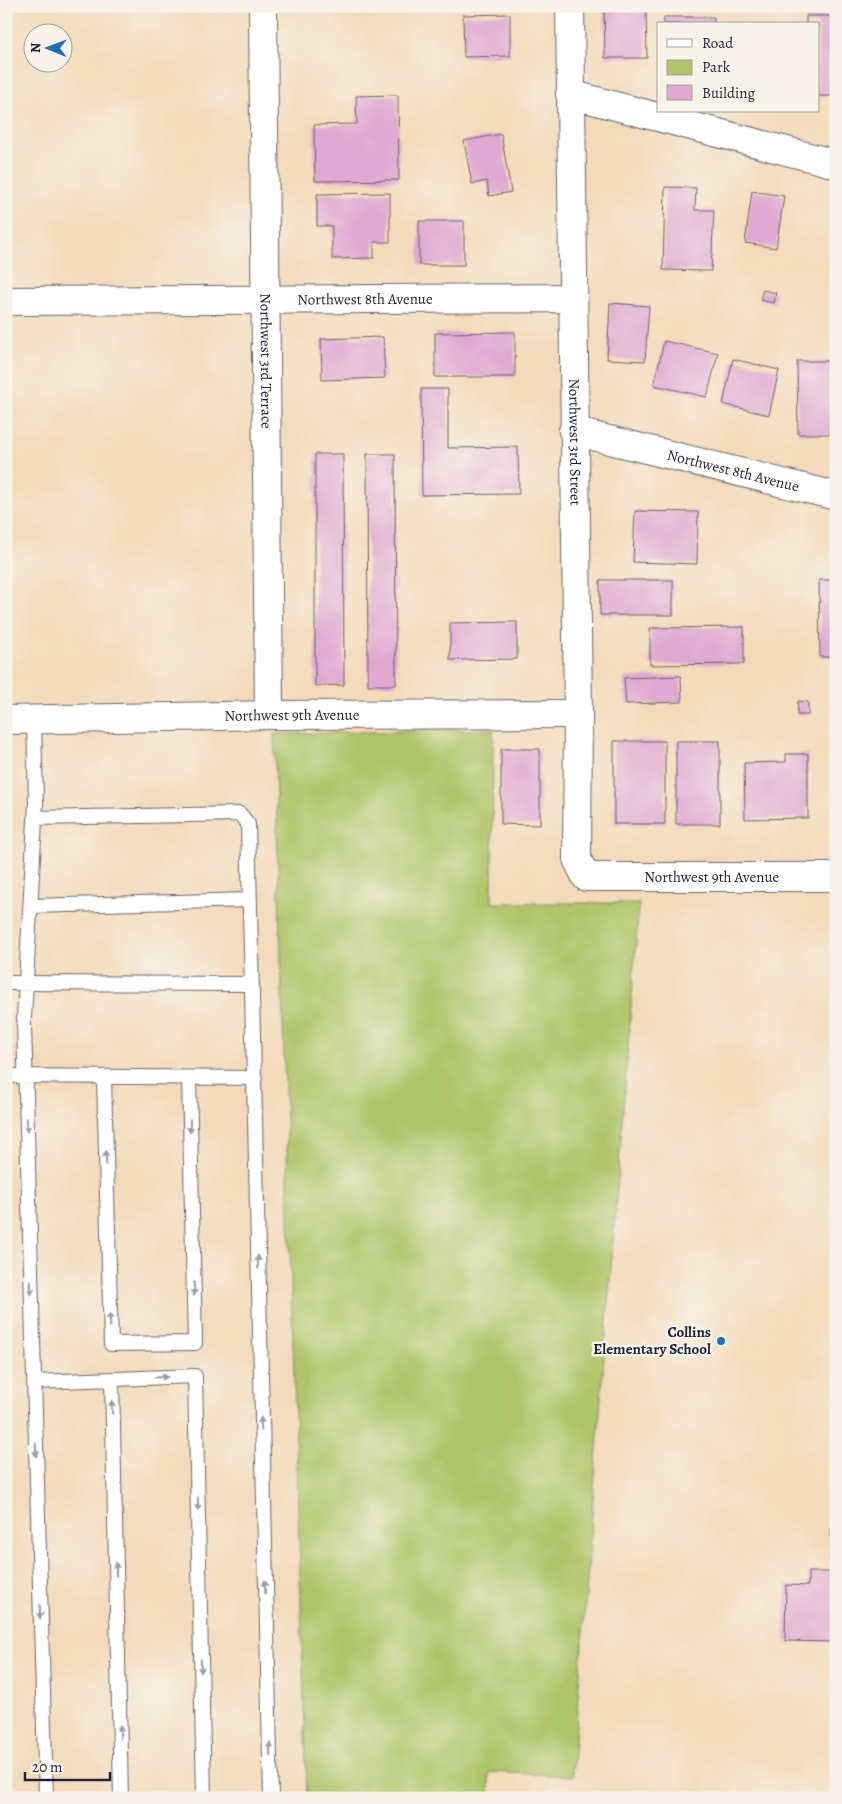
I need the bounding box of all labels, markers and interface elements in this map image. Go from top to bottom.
north arrow [22,22,72,72]
legend [657,22,820,112]
text: Road [702,33,734,53]
text: N [26,43,45,53]
text: Park [702,57,731,77]
text: Building [702,83,755,103]
street label: Northwest 8th Avenue [297,289,433,309]
street label: Northwest 3rd Terrace [255,293,277,429]
street label: Northwest 3rd Street [564,378,586,506]
street label: Northwest 8th Avenue [665,445,802,497]
street label: Northwest 9th Avenue [224,705,360,726]
street label: Northwest 9th Avenue [644,867,780,887]
one-way arrow [23,1117,31,1133]
one-way arrow [186,1119,194,1135]
one-way arrow [102,1149,110,1165]
one-way arrow [254,1253,262,1269]
one-way arrow [27,1280,35,1296]
one-way arrow [190,1281,198,1297]
one-way arrow [106,1312,114,1328]
place label: Collins Elementary School [593,1322,711,1359]
marker: Collins Elementary School [715,1335,727,1347]
one-way arrow [153,1373,169,1381]
one-way arrow [108,1398,116,1414]
one-way arrow [257,1416,265,1432]
one-way arrow [32,1442,40,1458]
one-way arrow [194,1496,202,1512]
one-way arrow [112,1561,120,1577]
one-way arrow [261,1578,269,1594]
one-way arrow [37,1605,45,1621]
one-way arrow [197,1658,205,1674]
one-way arrow [116,1723,124,1739]
one-way arrow [265,1741,273,1757]
scale bar [25,1749,110,1781]
text: 20 m [32,1757,63,1777]

